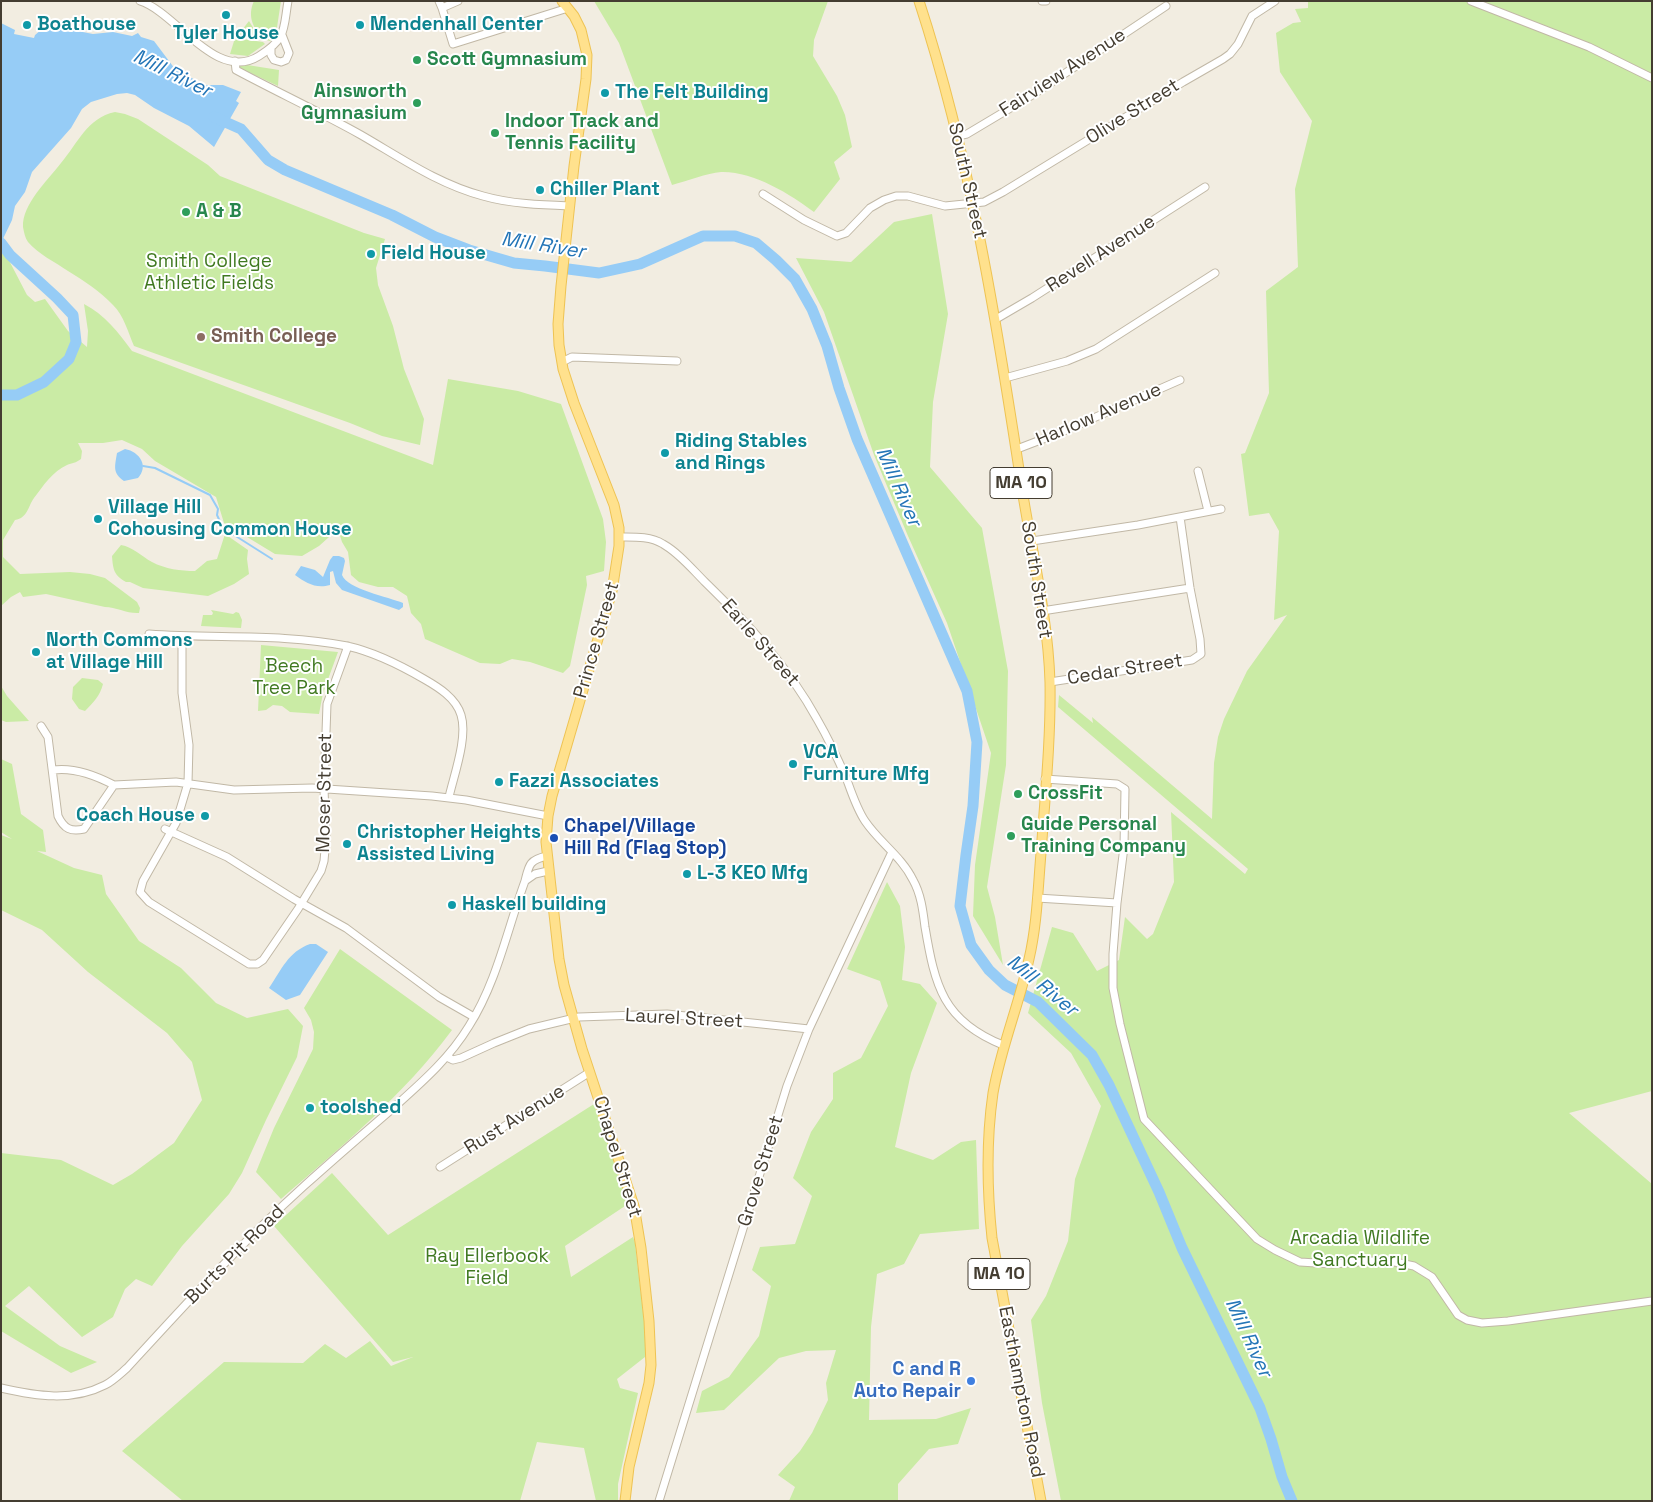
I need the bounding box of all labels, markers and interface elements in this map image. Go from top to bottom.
marker: Tyler House [220,9,232,21]
place label: Boathouse [37,14,136,36]
place label: Mendenhall Center [370,14,543,36]
marker: Boathouse [21,19,33,31]
marker: Mendenhall Center [354,19,366,31]
place label: Tyler House [173,23,279,45]
street label: Fairview Avenue [996,24,1130,122]
water label: Mill River [129,45,215,103]
place label: Scott Gymnasium [427,49,587,71]
marker: Scott Gymnasium [411,54,423,66]
street label: Olive Street [1082,74,1184,150]
place label: Ainsworth Gymnasium [301,81,407,125]
place label: The Felt Building [615,82,769,104]
marker: The Felt Building [599,87,611,99]
marker: Ainsworth Gymnasium [411,97,423,109]
place label: Indoor Track and Tennis Facility [505,111,659,155]
street label: South Street [943,121,991,241]
marker: Indoor Track and Tennis Facility [489,127,501,139]
place label: Chiller Plant [550,179,660,201]
marker: Chiller Plant [534,184,546,196]
place label: A & B [196,201,242,223]
marker: A & B [180,206,192,218]
street label: Revell Avenue [1042,210,1160,298]
water label: Mill River [499,228,587,264]
place label: Field House [381,243,486,265]
marker: Field House [365,248,377,260]
park label: Smith College Athletic Fields [144,251,274,295]
place label: Smith College [211,326,337,348]
marker: Smith College [195,331,207,343]
street label: Harlow Avenue [1033,378,1165,452]
place label: Riding Stables and Rings [675,431,807,475]
water label: Mill River [870,444,926,530]
marker: Riding Stables and Rings [659,447,671,459]
road number: MA 10 [990,468,1052,498]
place label: Village Hill Cohousing Common House [108,497,352,541]
marker: Village Hill Cohousing Common House [92,513,104,525]
street label: South Street [1015,520,1057,640]
street label: Prince Street [569,579,625,701]
street label: Earle Street [716,595,804,691]
place label: North Commons at Village Hill [46,630,193,674]
marker: North Commons at Village Hill [30,646,42,658]
street label: Cedar Street [1066,650,1184,690]
park label: Beech Tree Park [252,656,336,700]
street label: Moser Street [313,733,337,853]
place label: VCA Furniture Mfg [803,742,929,786]
marker: VCA Furniture Mfg [787,758,799,770]
place label: Fazzi Associates [509,771,659,793]
marker: Fazzi Associates [493,776,505,788]
place label: CrossFit [1028,783,1103,805]
marker: CrossFit [1012,788,1024,800]
place label: Coach House [76,805,195,827]
marker: Coach House [199,810,211,822]
place label: Guide Personal Training Company [1021,814,1186,858]
place label: Chapel/Village Hill Rd (Flag Stop) [564,816,727,860]
place label: Christopher Heights Assisted Living [357,822,541,866]
marker: Guide Personal Training Company [1005,830,1017,842]
marker: Chapel/Village Hill Rd (Flag Stop) [548,832,560,844]
marker: Christopher Heights Assisted Living [341,838,353,850]
place label: L-3 KEO Mfg [697,863,808,885]
marker: L-3 KEO Mfg [681,868,693,880]
place label: Haskell building [462,894,606,916]
marker: Haskell building [446,899,458,911]
water label: Mill River [1002,950,1082,1022]
street label: Laurel Street [624,1005,744,1033]
street label: Rust Avenue [461,1080,569,1160]
street label: Chapel Street [588,1093,646,1221]
place label: toolshed [320,1097,401,1119]
marker: toolshed [304,1102,316,1114]
street label: Grove Street [733,1113,789,1229]
street label: Burts Pit Road [181,1201,289,1309]
park label: Arcadia Wildlife Sanctuary [1290,1228,1430,1272]
park label: Ray Ellerbook Field [425,1246,549,1290]
road number: MA 10 [968,1258,1030,1290]
water label: Mill River [1219,1295,1277,1381]
street label: Easthampton Road [993,1304,1049,1480]
place label: C and R Auto Repair [854,1359,961,1403]
marker: C and R Auto Repair [965,1375,977,1387]

